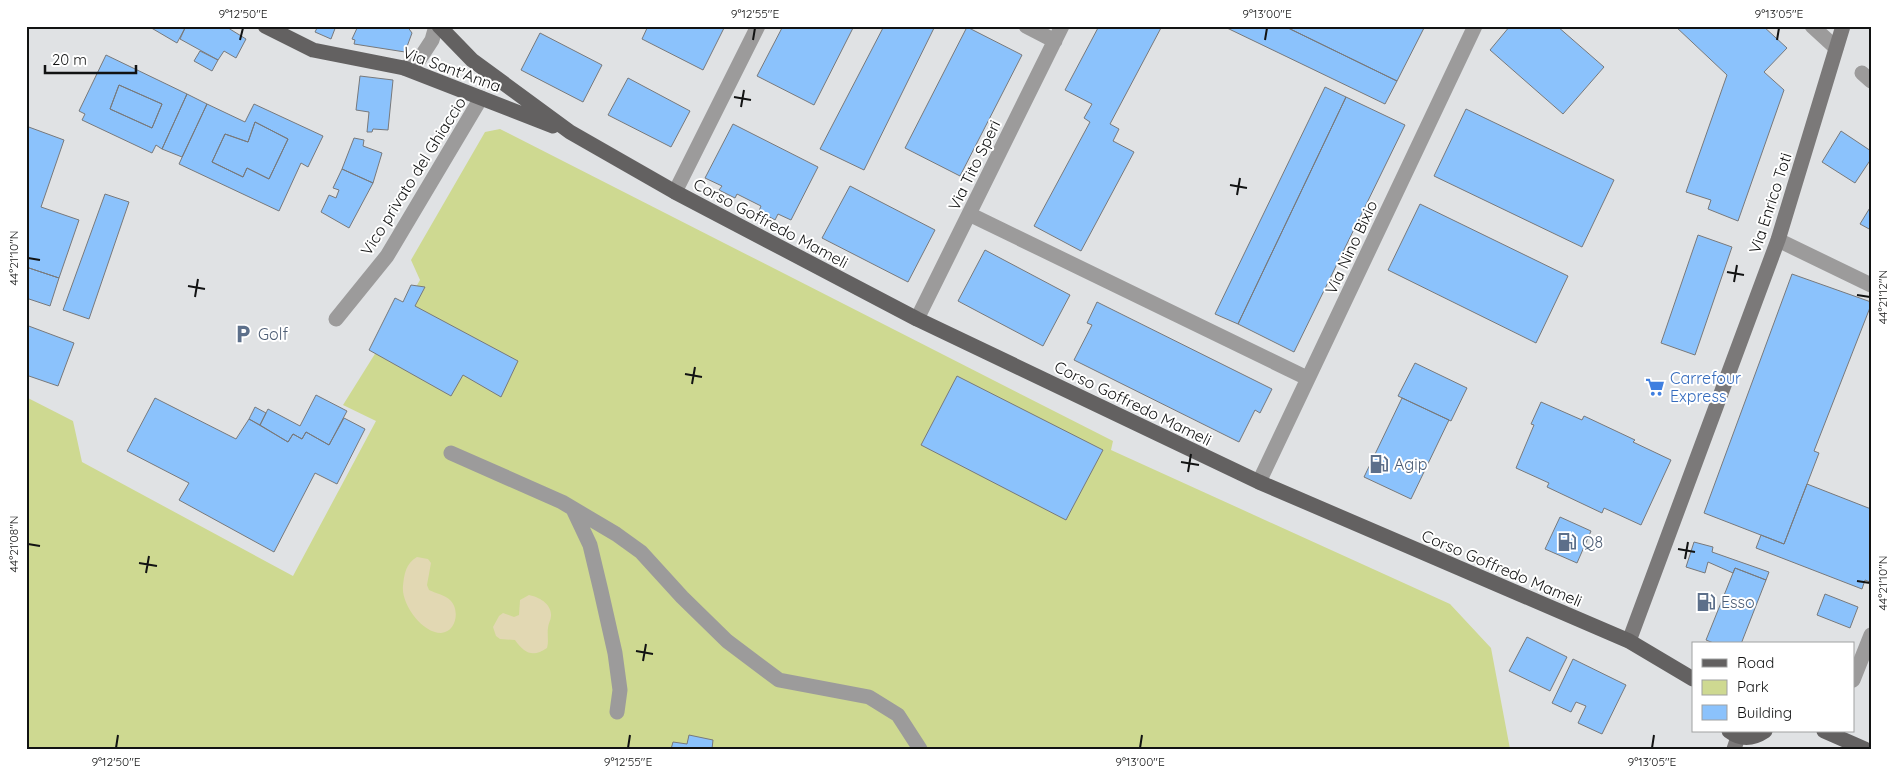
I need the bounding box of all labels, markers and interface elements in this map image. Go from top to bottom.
text: 9°12'50"E [218,6,268,21]
text: 9°12'55"E [731,6,779,21]
text: 9°13'00"E [1242,6,1292,21]
text: 9°13'05"E [1755,6,1804,21]
scale bar [45,42,136,74]
street label: Via Sant'Anna [400,42,504,96]
text: 20 m [52,50,87,69]
street label: Vico privato del Ghiaccio [356,93,470,259]
street label: Via Tito Speri [944,117,1004,213]
street label: Via Enrico Toti [1744,150,1796,256]
street label: Corso Goffredo Mameli [690,174,852,272]
street label: Via Nino Bixio [1321,197,1381,297]
text: 44°21'10"N [6,231,21,285]
text: 44°21'12"N [1875,270,1890,324]
parking icon: Golf [232,323,254,345]
place label: Golf [258,324,288,344]
street label: Corso Goffredo Mameli [1051,356,1215,450]
place label: Carrefour Express [1670,368,1741,406]
supermarket icon: Carrefour Express [1644,376,1666,398]
fuel station icon: Agip [1368,453,1390,475]
place label: Agip [1394,454,1427,474]
text: 44°21'08"N [6,516,21,573]
street label: Corso Goffredo Mameli [1419,525,1585,611]
fuel station icon: Q8 [1556,531,1578,553]
place label: Q8 [1582,532,1603,552]
text: 44°21'10"N [1875,556,1890,610]
fuel station icon: Esso [1695,591,1717,613]
place label: Esso [1721,592,1755,612]
legend [1692,642,1854,732]
text: Road [1737,653,1774,672]
text: Park [1737,677,1769,696]
text: Building [1737,703,1792,722]
text: 9°12'50"E [91,754,141,769]
text: 9°12'55"E [604,754,652,769]
text: 9°13'00"E [1115,754,1165,769]
text: 9°13'05"E [1628,754,1677,769]

